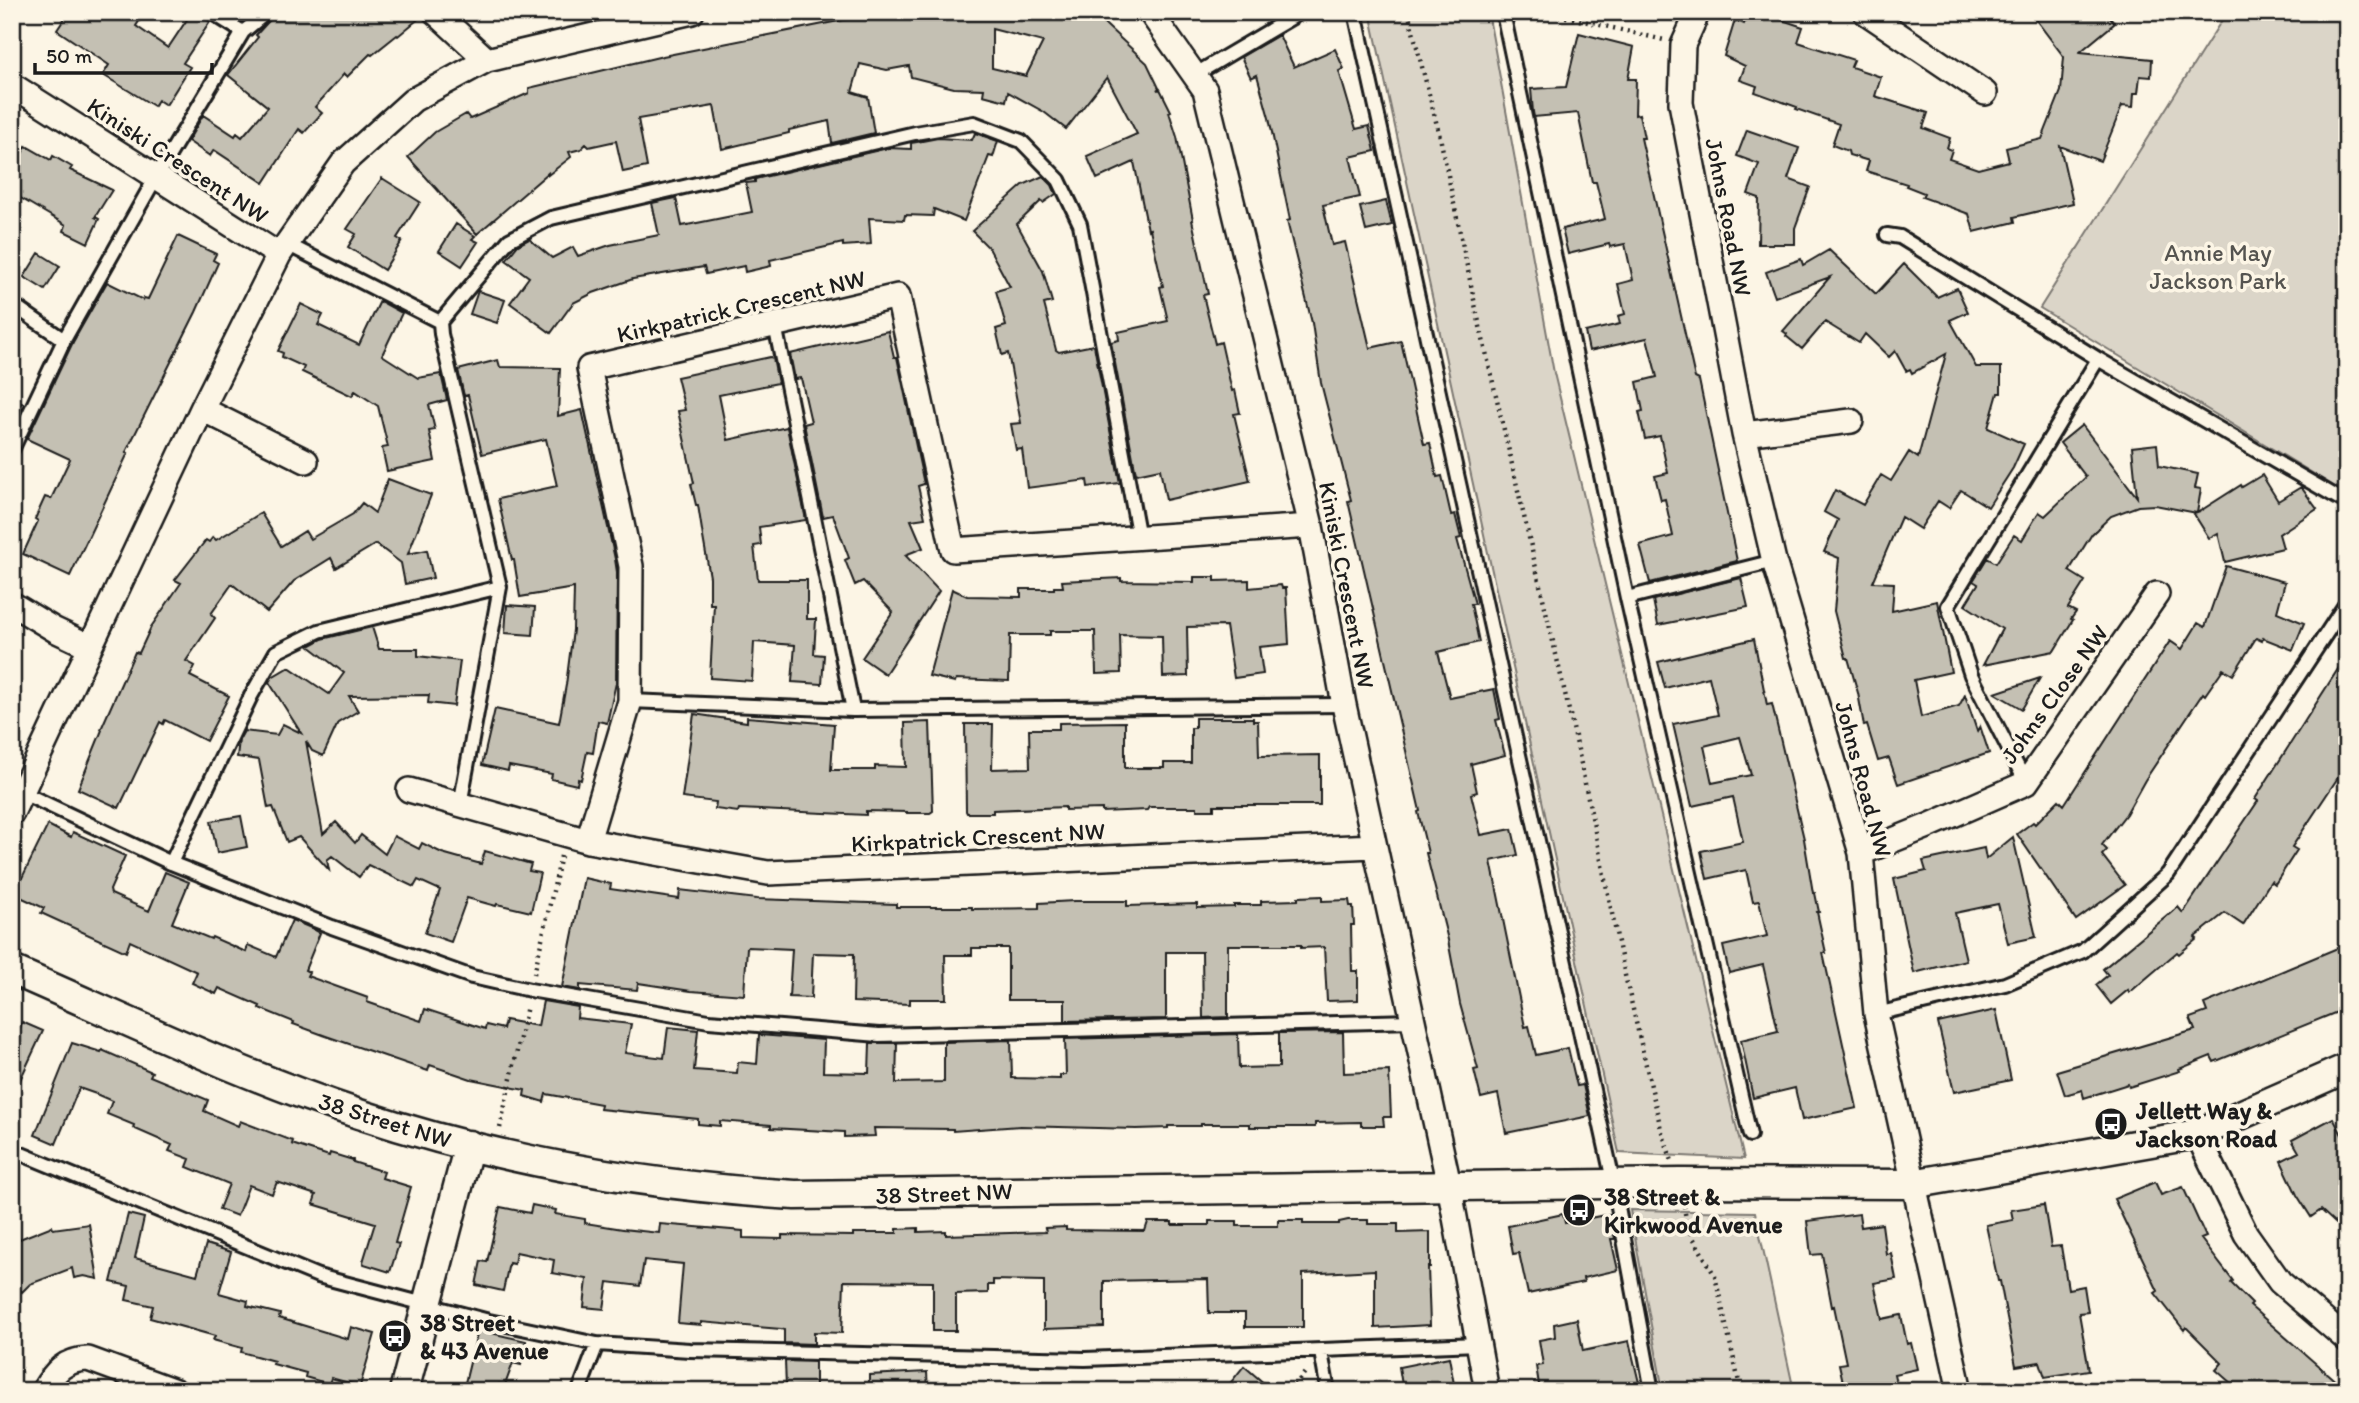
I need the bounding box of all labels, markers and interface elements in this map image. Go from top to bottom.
scale bar [35,32,212,76]
text: 50 m [46,43,93,68]
street label: Kiniski Crescent NW [82,91,274,229]
street label: Johns Road NW [1699,136,1759,298]
park label: Annie May Jackson Park [2150,238,2287,295]
street label: Kirkpatrick Crescent NW [614,263,868,349]
street label: Kiniski Crescent NW [1313,479,1381,691]
street label: Johns Close NW [1994,619,2114,769]
street label: Johns Road NW [1829,698,1899,860]
street label: Kirkpatrick Crescent NW [850,816,1106,858]
street label: 38 Street NW [315,1086,455,1154]
place label: Jellett Way & Jackson Road [2135,1096,2277,1153]
bus stop icon: Jellett Way & Jackson Road [2092,1105,2130,1143]
street label: 38 Street NW [875,1176,1013,1210]
place label: 38 Street & Kirkwood Avenue [1604,1182,1783,1239]
bus stop icon: 38 Street & Kirkwood Avenue [1560,1191,1598,1229]
place label: 38 Street & 43 Avenue [420,1308,549,1365]
bus stop icon: 38 Street & 43 Avenue [376,1317,414,1355]

